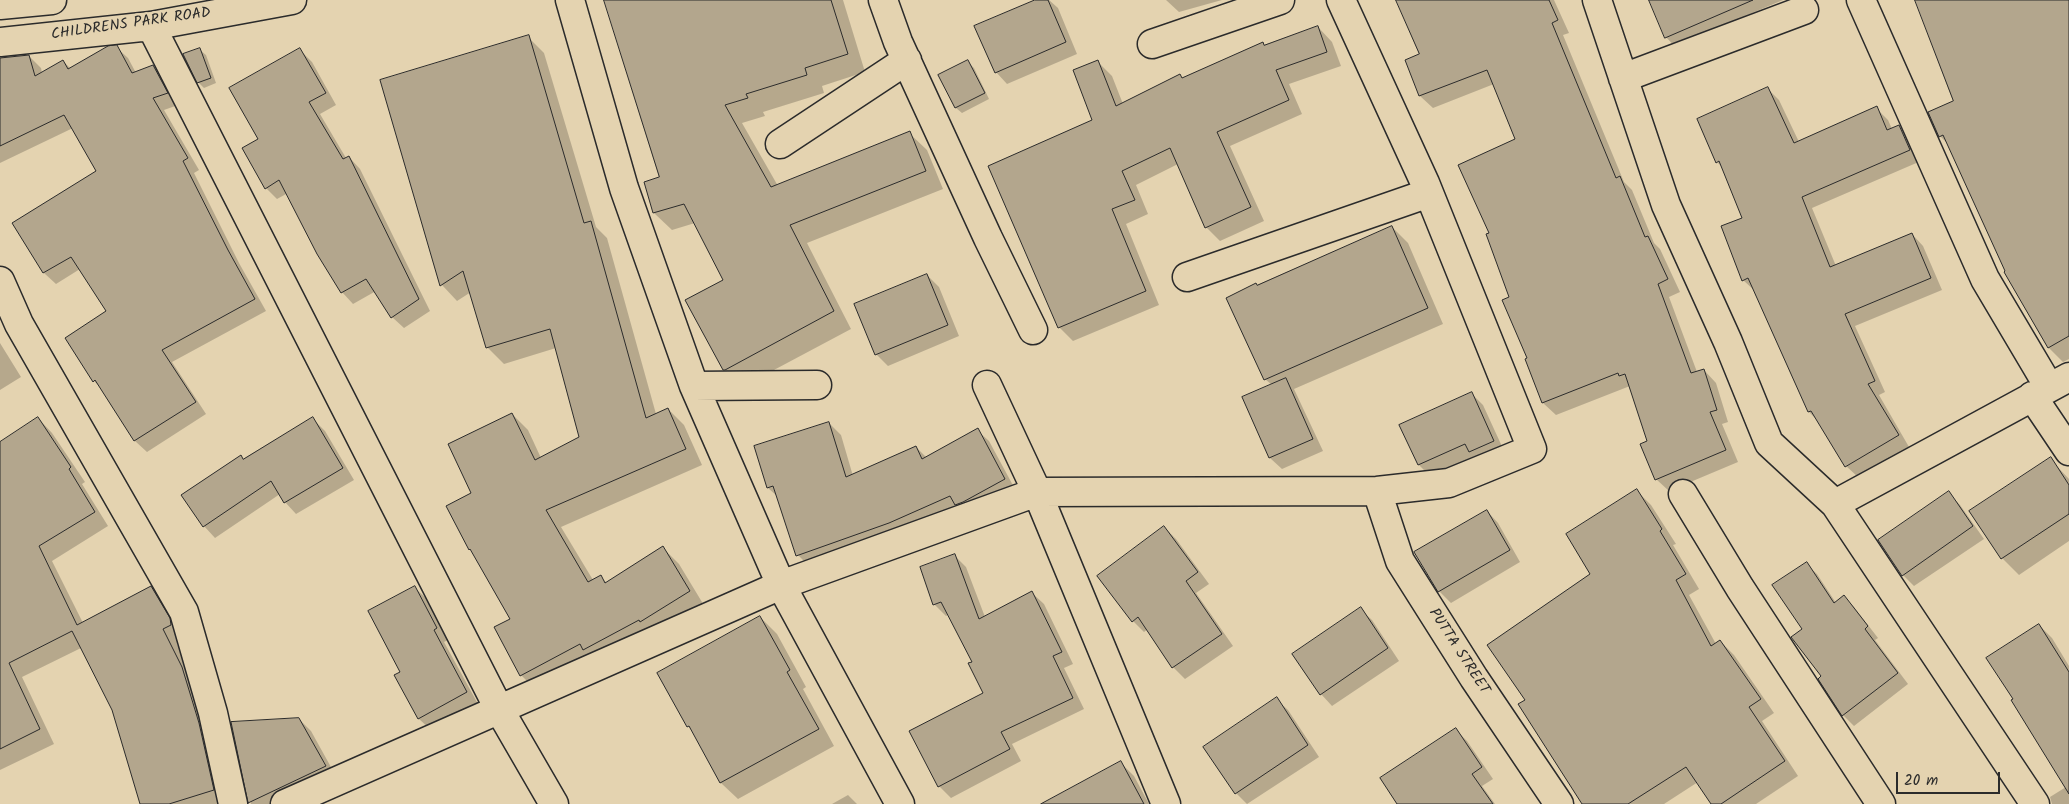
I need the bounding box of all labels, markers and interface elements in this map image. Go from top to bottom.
street label: CHILDRENS PARK ROAD [50,5,212,45]
street label: PUTTA STREET [1424,606,1492,698]
scale bar [1899,762,2003,794]
text: 20 m [1904,769,1938,793]

